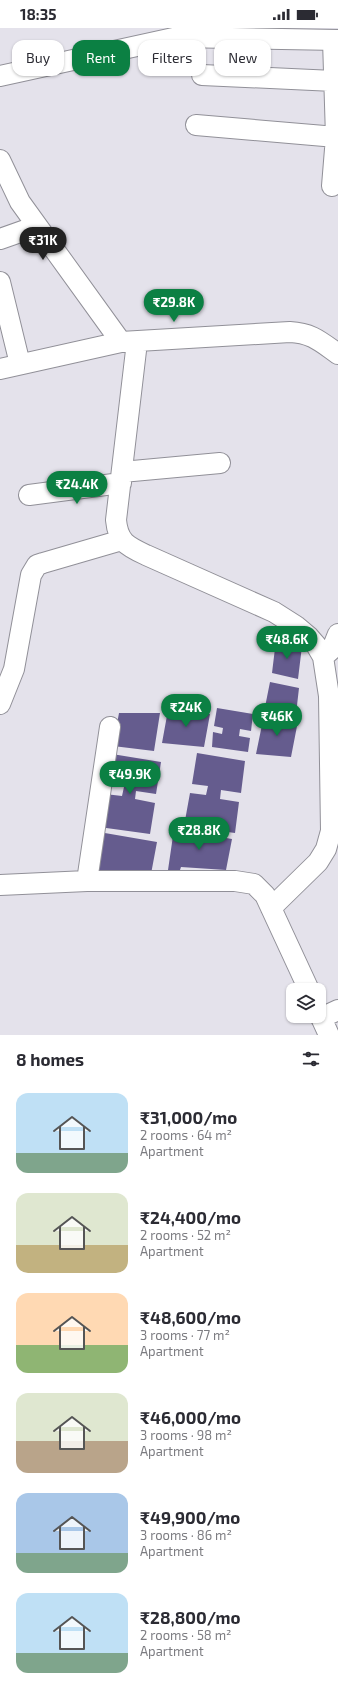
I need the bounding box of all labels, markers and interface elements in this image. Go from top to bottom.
text: 18:35 [20,5,56,23]
chip: Buy [12,40,64,76]
chip: Rent [72,40,130,76]
chip: Filters [138,40,206,76]
chip: New [214,40,271,76]
pin: ₹31K [19,227,67,261]
text: ₹31K [29,232,57,248]
pin: ₹29.8K [141,289,207,323]
text: ₹29.8K [153,294,195,310]
pin: ₹24.4K [44,471,110,505]
text: ₹24.4K [55,476,99,492]
pin: ₹48.6K [254,626,320,660]
text: ₹48.6K [265,631,309,647]
pin: ₹24K [162,694,210,728]
text: ₹24K [170,699,202,715]
pin: ₹46K [253,703,301,737]
text: ₹46K [261,708,293,724]
pin: ₹49.9K [97,761,163,795]
text: ₹49.9K [109,766,151,782]
pin: ₹28.8K [166,817,232,851]
text: ₹28.8K [178,822,220,838]
map controls [286,983,326,1023]
button: layers [286,983,326,1023]
icon: filters [300,1048,322,1070]
text: 8 homes [16,1049,84,1069]
text: ₹31,000/mo [140,1107,237,1127]
icon: home [48,1109,96,1157]
text: 2 rooms · 64 m² [140,1127,232,1143]
text: Apartment [140,1143,204,1159]
text: ₹24,400/mo [140,1207,241,1227]
icon: home [48,1209,96,1257]
text: 2 rooms · 52 m² [140,1227,231,1243]
text: Apartment [140,1243,204,1259]
text: ₹48,600/mo [140,1307,241,1327]
icon: home [48,1309,96,1357]
text: 3 rooms · 77 m² [140,1327,230,1343]
text: Apartment [140,1343,204,1359]
text: ₹46,000/mo [140,1407,241,1427]
icon: home [48,1409,96,1457]
text: 3 rooms · 98 m² [140,1427,232,1443]
text: Apartment [140,1443,204,1459]
text: ₹49,900/mo [140,1507,240,1527]
icon: home [48,1509,96,1557]
text: 3 rooms · 86 m² [140,1527,232,1543]
text: Apartment [140,1543,204,1559]
text: ₹28,800/mo [140,1607,241,1627]
icon: home [48,1609,96,1657]
text: 2 rooms · 58 m² [140,1627,231,1643]
text: Apartment [140,1643,204,1659]

